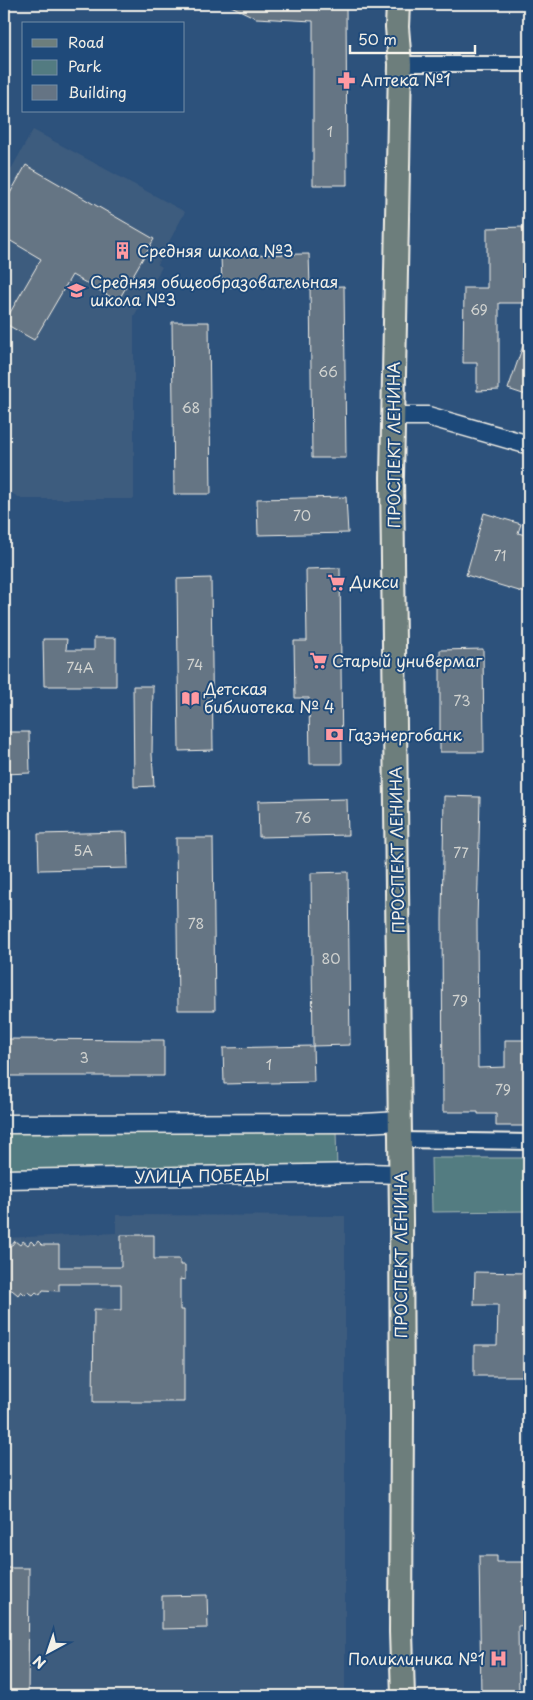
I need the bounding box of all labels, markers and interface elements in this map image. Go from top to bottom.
legend [22,22,185,112]
scale bar [350,22,476,54]
text: 50 m [358,27,397,50]
text: Road [68,30,104,53]
text: Park [68,54,102,77]
place label: Аптека №1 [361,67,451,91]
pharmacy icon: Аптека №1 [337,70,357,90]
text: Building [68,80,127,103]
house number: 1 [327,121,333,142]
place label: Средняя школа №3 [137,238,294,262]
building icon: Средняя школа №3 [113,241,133,261]
place label: Средняя общеобразовательная школа №3 [90,269,338,311]
school or university icon: Средняя общеобразовательная школа №3 [66,281,86,301]
house number: 69 [470,299,488,320]
house number: 66 [318,361,338,382]
street label: ПРОСПЕКТ ЛЕНИНА [381,362,405,528]
house number: 68 [182,397,200,418]
house number: 70 [293,505,311,526]
house number: 71 [493,545,507,566]
place label: Дикси [349,569,399,593]
supermarket icon: Дикси [326,572,346,592]
place label: Старый универмаг [332,648,483,672]
supermarket icon: Старый универмаг [308,651,328,671]
house number: 74 [187,654,203,675]
house number: 74А [66,657,94,678]
place label: Детская библиотека № 4 [203,676,335,718]
library icon: Детская библиотека № 4 [180,688,200,708]
house number: 73 [454,690,470,711]
place label: Газэнергобанк [348,722,463,746]
bank icon: Газэнергобанк [324,725,344,745]
street label: ПРОСПЕКТ ЛЕНИНА [383,766,409,934]
house number: 76 [295,807,312,828]
house number: 5А [73,840,93,861]
house number: 77 [453,842,469,863]
house number: 78 [188,913,204,934]
house number: 80 [322,948,340,969]
house number: 79 [452,990,468,1011]
house number: 3 [79,1047,89,1068]
house number: 1 [266,1054,272,1075]
house number: 79 [495,1079,511,1100]
street label: УЛИЦА ПОБЕДЫ [134,1162,270,1188]
street label: ПРОСПЕКТ ЛЕНИНА [388,1172,412,1338]
north arrow [22,1628,72,1678]
place label: Поликлиника №1 [348,1646,485,1670]
hospital icon: Поликлиника №1 [489,1649,509,1669]
text: N [28,1651,50,1674]

